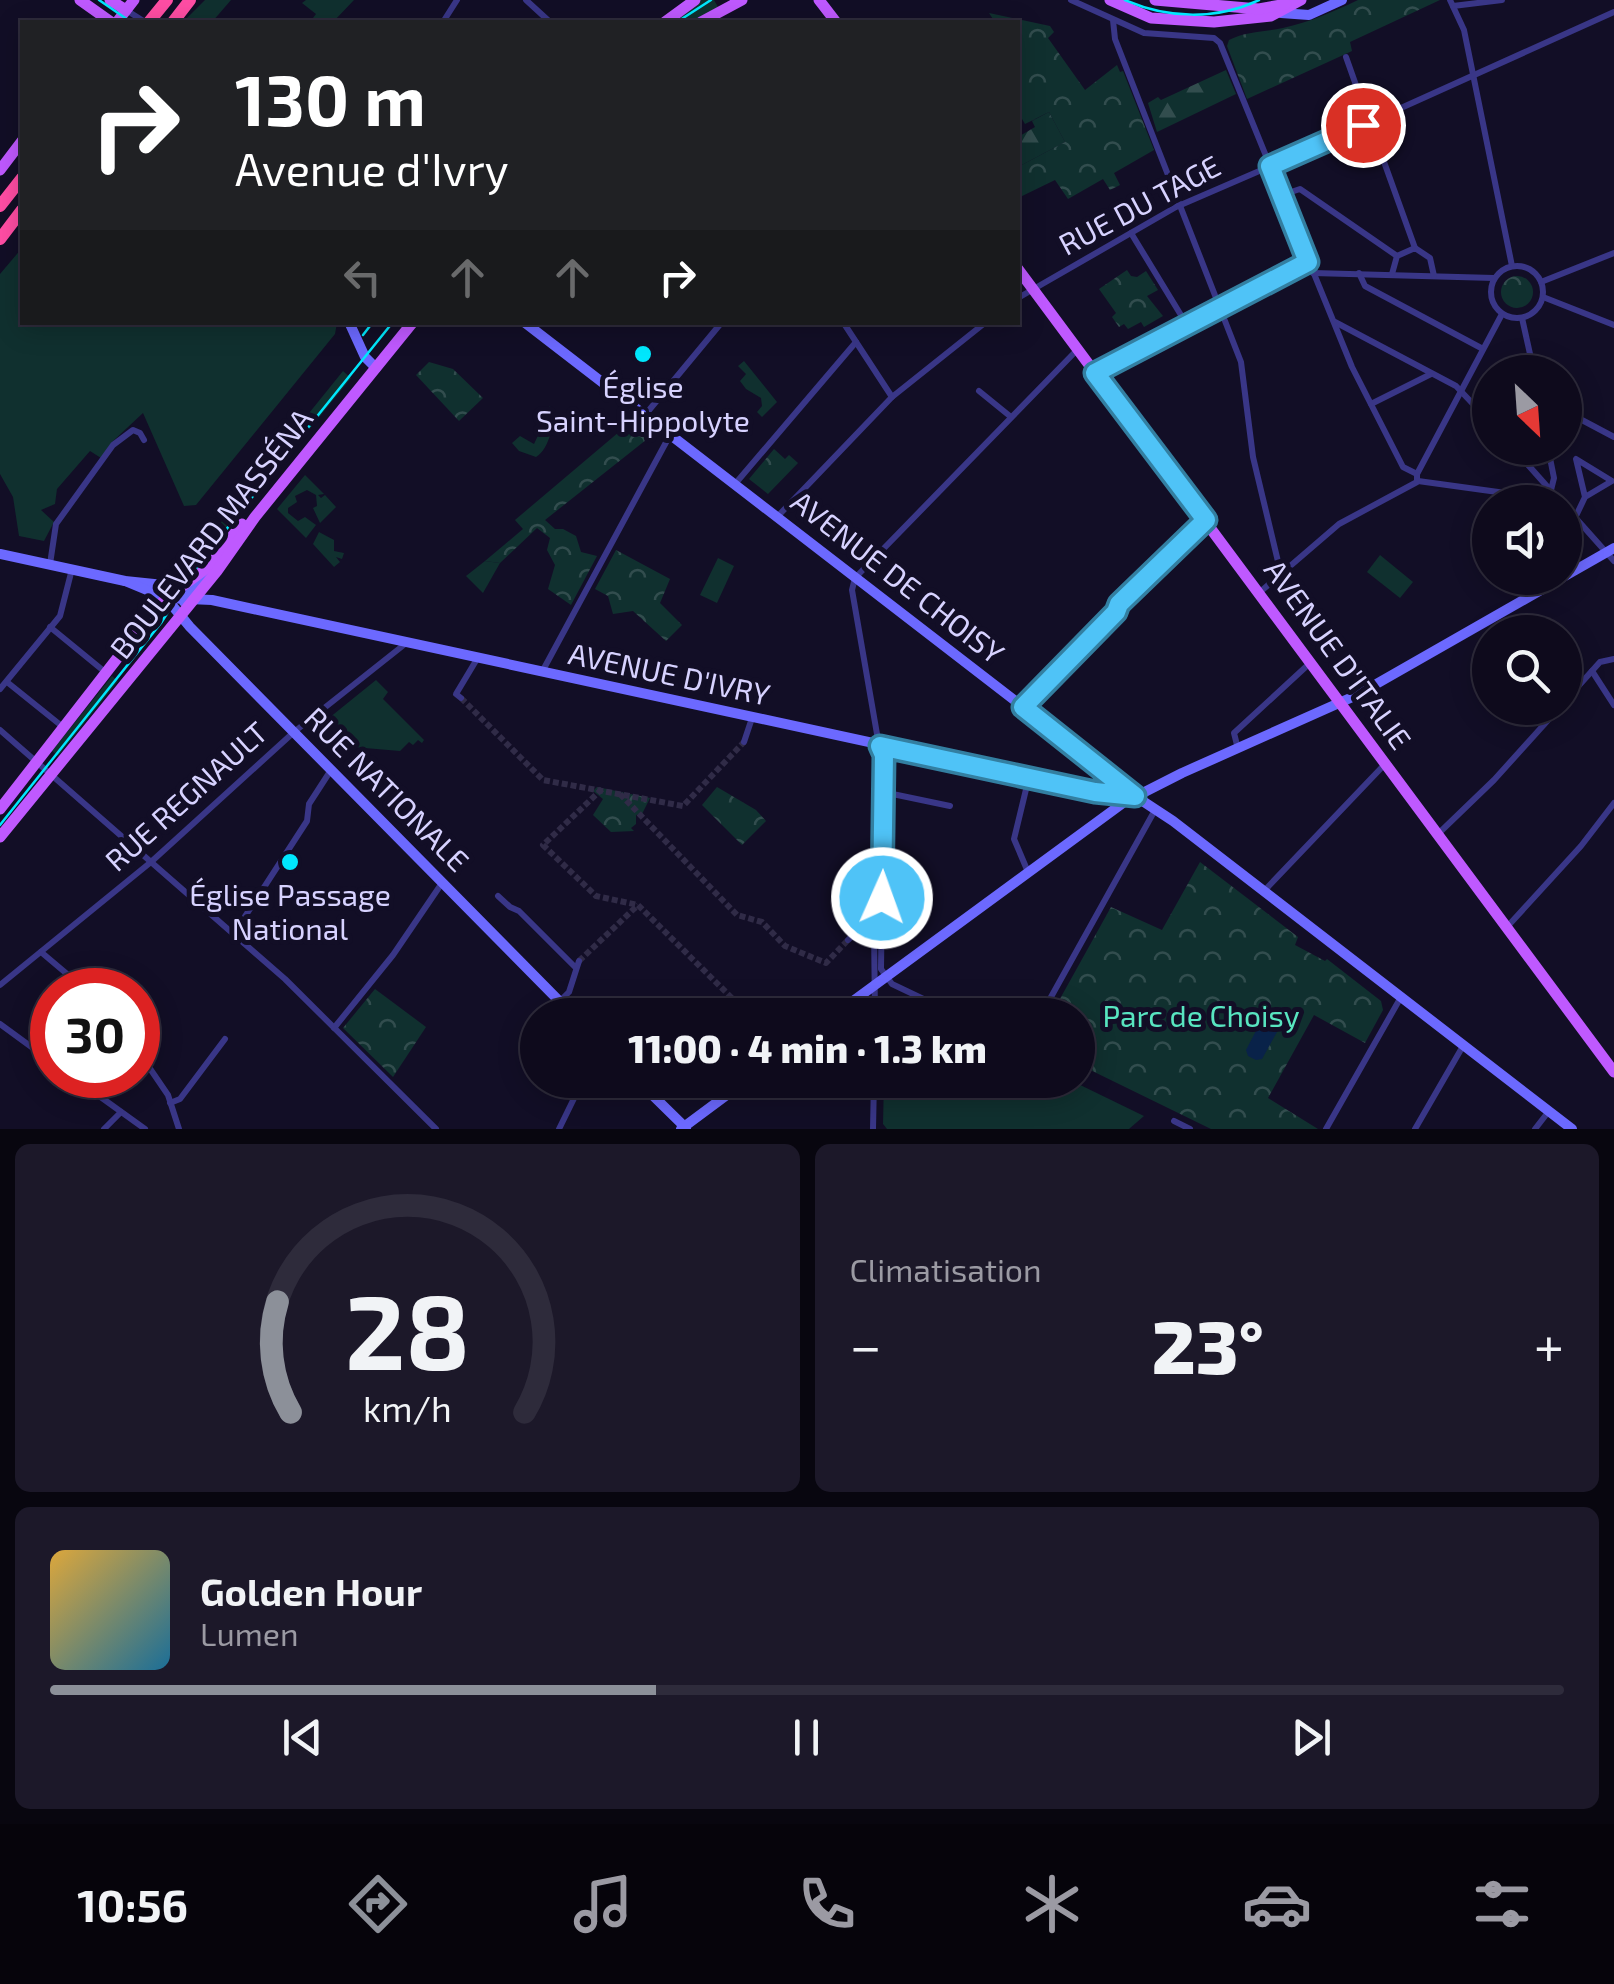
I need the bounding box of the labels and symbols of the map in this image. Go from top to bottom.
pin [1321,83,1406,168]
street label: RUE DU TAGE [1052,147,1226,262]
marker: Église Saint-Hippolyte [632,343,654,365]
north arrow [1472,355,1582,465]
place label: Église Saint-Hippolyte [536,368,750,438]
street label: BOULEVARD MASSÉNA [102,400,319,665]
street label: AVENUE DE CHOISY [785,482,1012,671]
street label: AVENUE D'ITALIE [1258,552,1420,756]
street label: AVENUE D'IVRY [565,634,773,712]
street label: RUE NATIONALE [298,699,477,878]
street label: RUE REGNAULT [97,713,274,878]
position arrow [830,846,934,950]
marker: Église Passage National [279,851,301,873]
place label: Église Passage National [189,876,391,946]
speed limit sign: 30 [30,968,160,1098]
park label: Parc de Choisy [1102,997,1300,1033]

